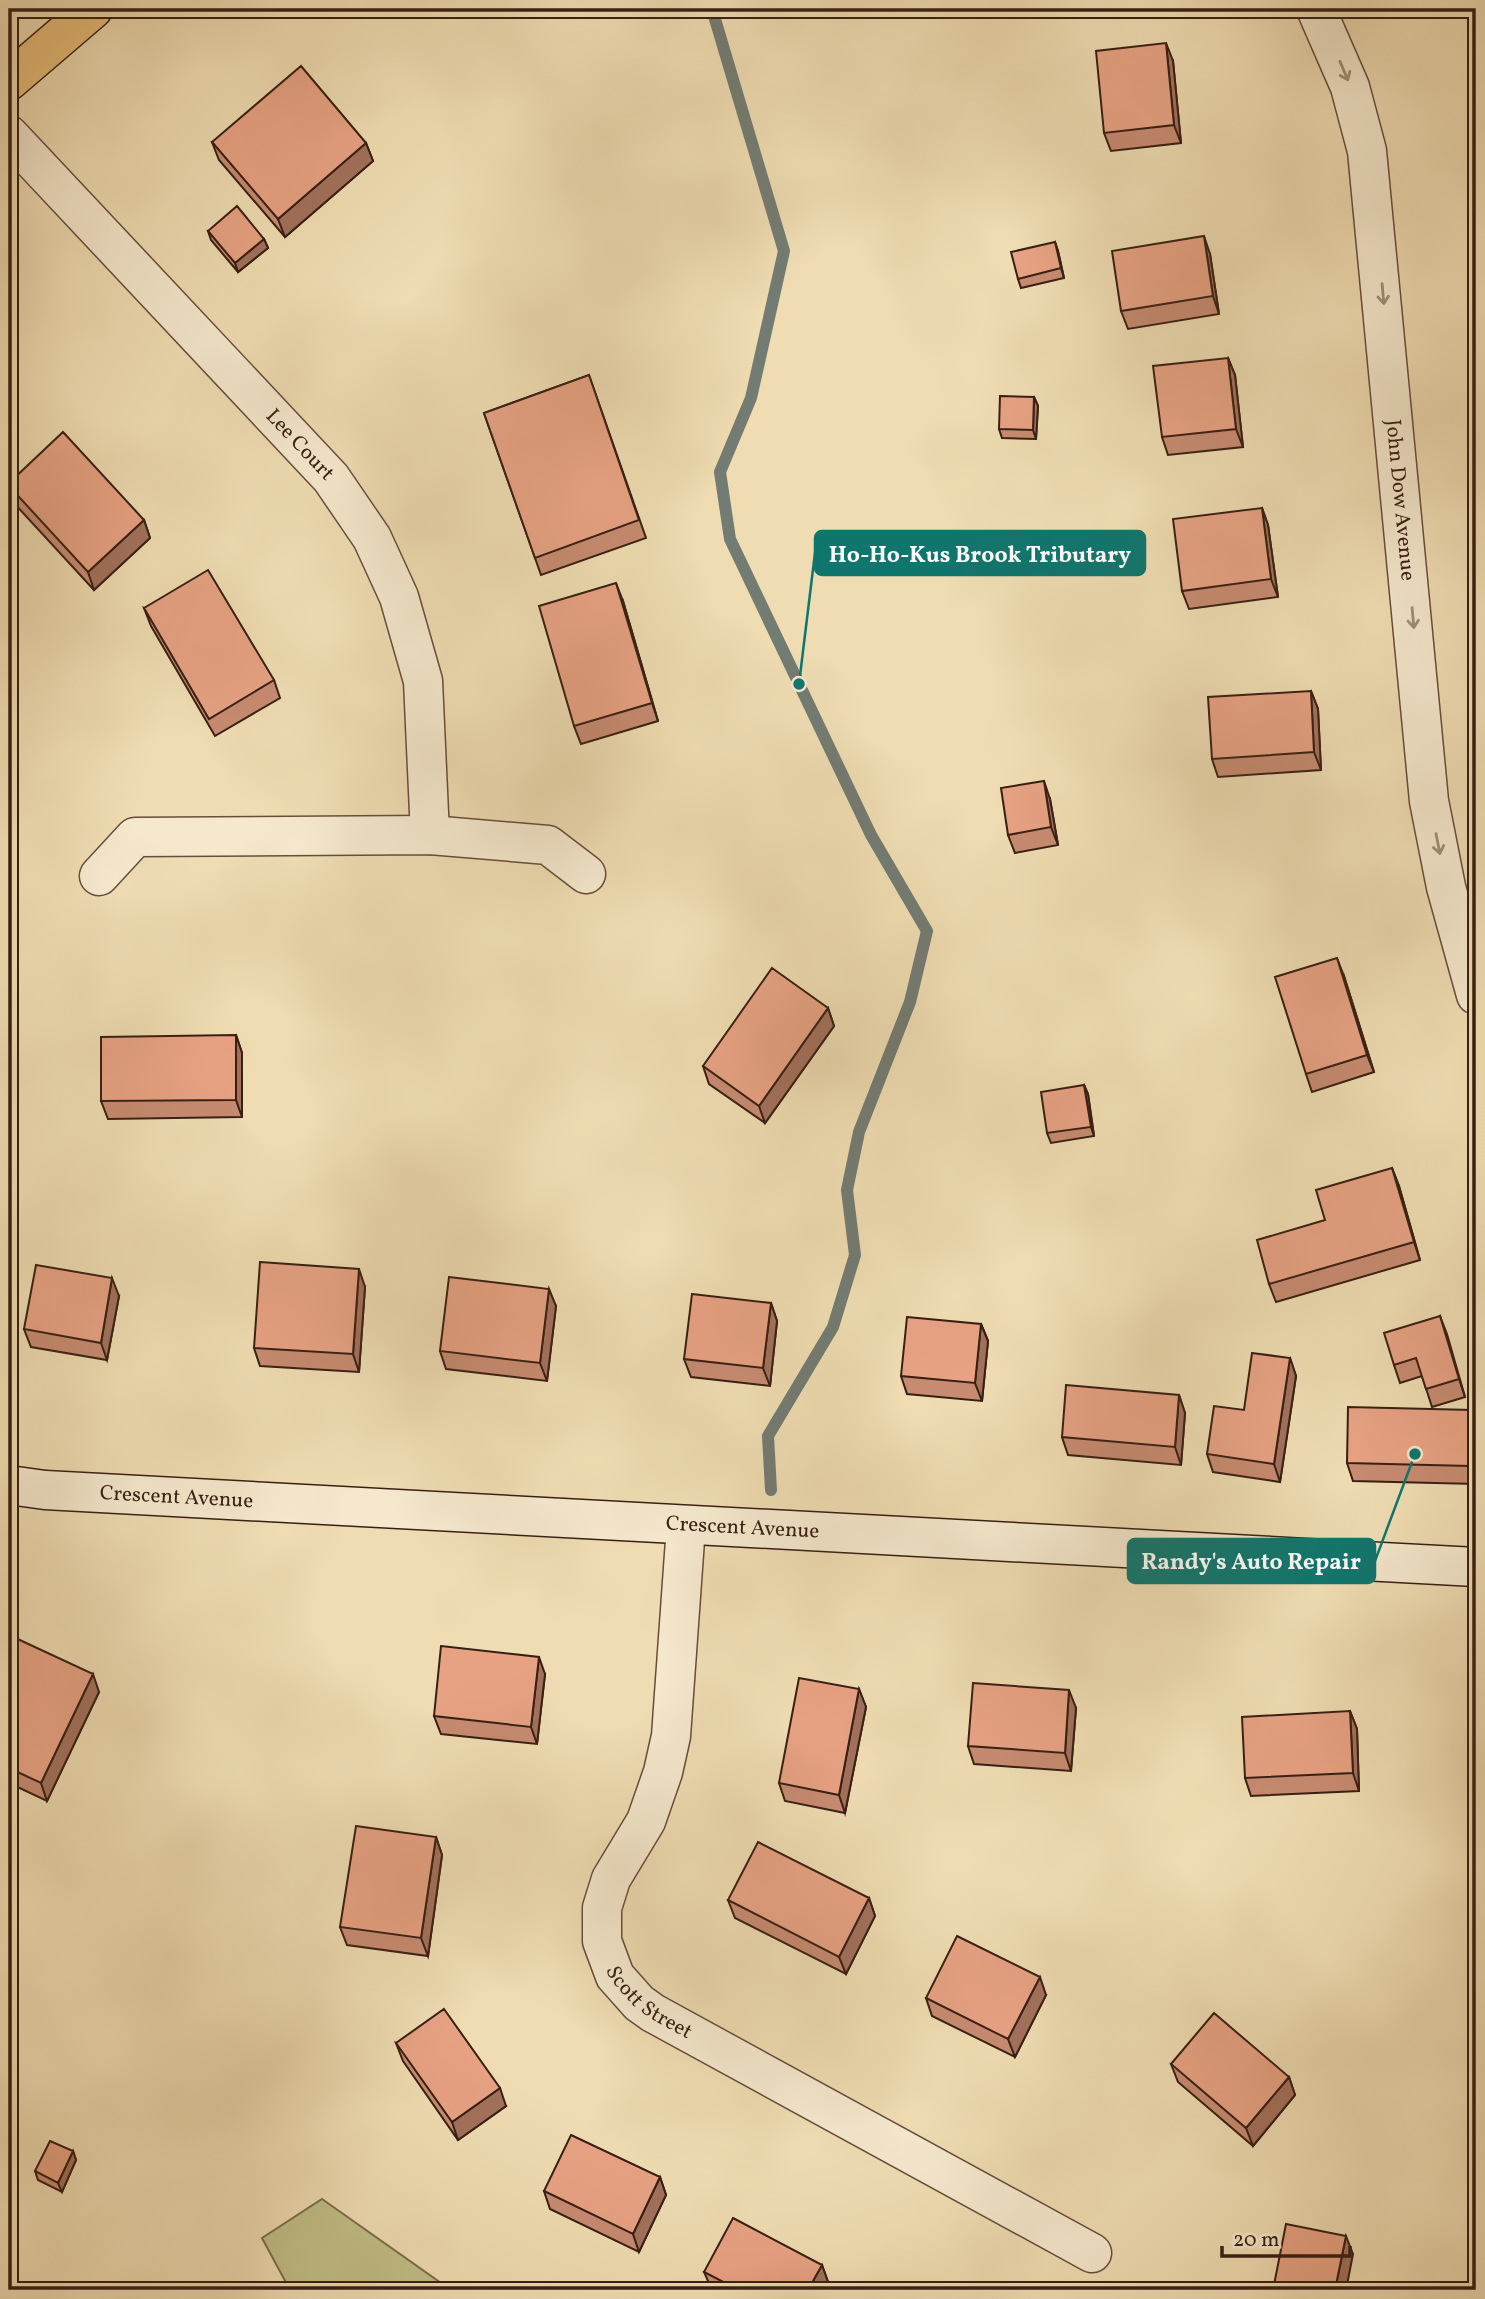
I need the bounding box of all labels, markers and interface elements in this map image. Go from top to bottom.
one-way arrow [1338,60,1351,81]
one-way arrow [1376,282,1389,305]
street label: Lee Court [259,403,341,487]
street label: John Dow Avenue [1378,418,1422,582]
callout: Ho-Ho-Kus Brook Tributary [815,531,1145,575]
text: Ho-Ho-Kus Brook Tributary [829,540,1131,572]
one-way arrow [1406,606,1419,629]
one-way arrow [1431,832,1445,855]
street label: Crescent Avenue [99,1478,254,1516]
street label: Crescent Avenue [665,1509,820,1546]
callout: Randy's Auto Repair [1128,1539,1375,1583]
text: Randy's Auto Repair [1141,1547,1361,1579]
street label: Scott Street [598,1962,698,2046]
scale bar [1222,2215,1350,2259]
text: 20 m [1233,2226,1279,2255]

